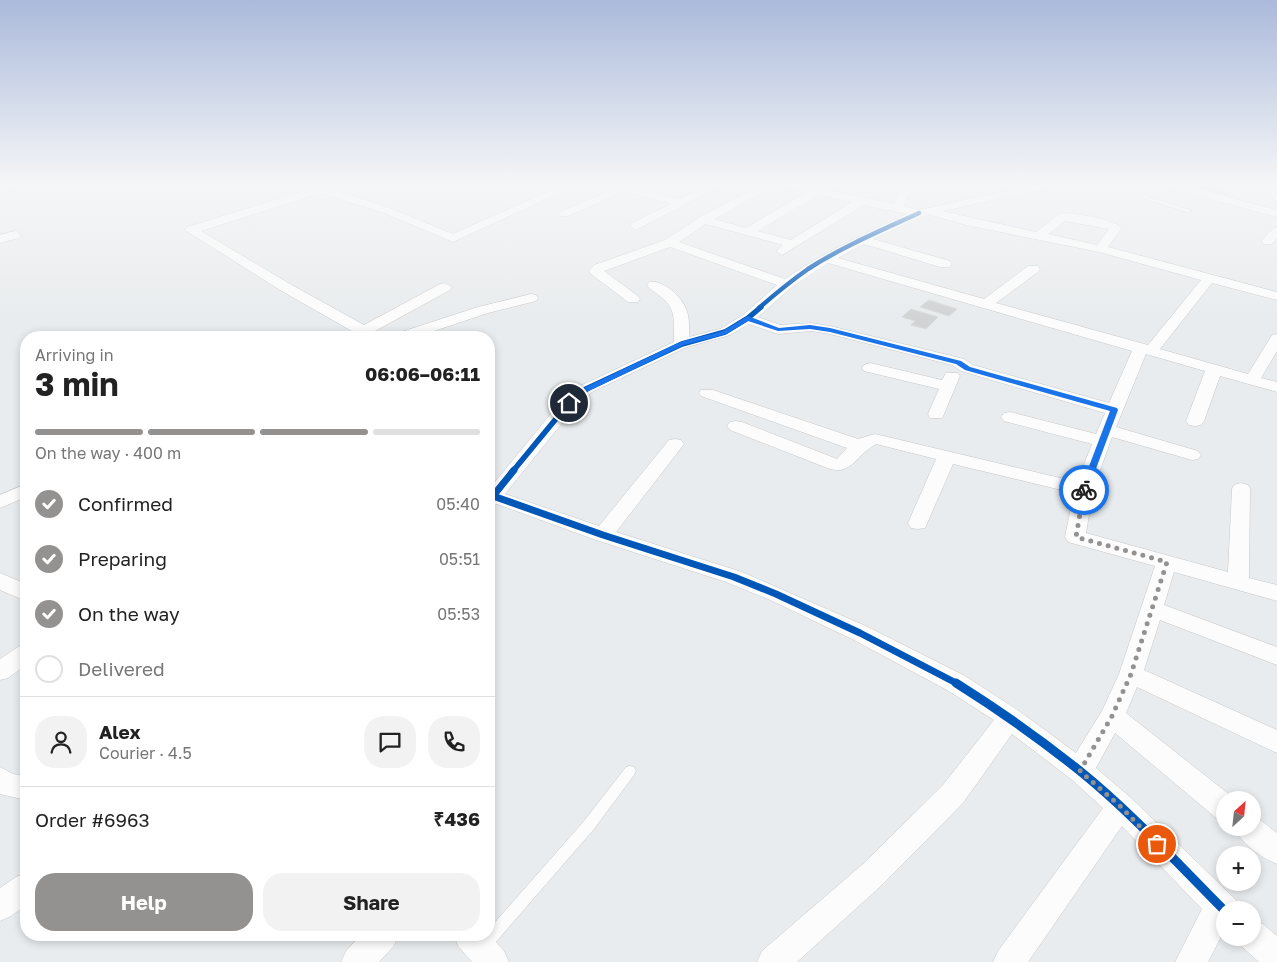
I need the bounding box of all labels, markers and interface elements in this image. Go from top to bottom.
text: Arriving in [35,345,114,365]
text: 06:06–06:11 [365,362,480,385]
text: 3 min [35,365,119,403]
pin [548,382,590,424]
icon: home [555,389,583,417]
text: On the way · 400 m [35,443,181,463]
courier [1059,465,1109,515]
icon: bike [1070,476,1098,504]
icon: check [35,490,63,518]
text: Confirmed [78,492,173,515]
text: 05:40 [436,494,480,514]
icon: check [35,545,63,573]
text: Preparing [78,547,167,570]
text: 05:51 [439,549,480,569]
icon: check [35,600,63,628]
text: On the way [78,602,180,625]
text: 05:53 [437,604,480,624]
text: Delivered [78,657,165,680]
button: person [35,716,87,768]
button: chat [364,716,416,768]
button: phone [428,716,480,768]
text: Alex [99,720,140,743]
text: Courier · 4.5 [99,743,192,763]
north arrow [1216,791,1261,836]
map controls [1216,791,1261,946]
text: ₹436 [434,807,480,830]
text: Order #6963 [35,808,150,831]
pin [1136,823,1178,865]
icon: bag [1143,830,1171,858]
button: + [1216,846,1261,891]
button: Help [35,873,253,931]
button: Share [263,873,480,931]
button: − [1216,901,1261,946]

